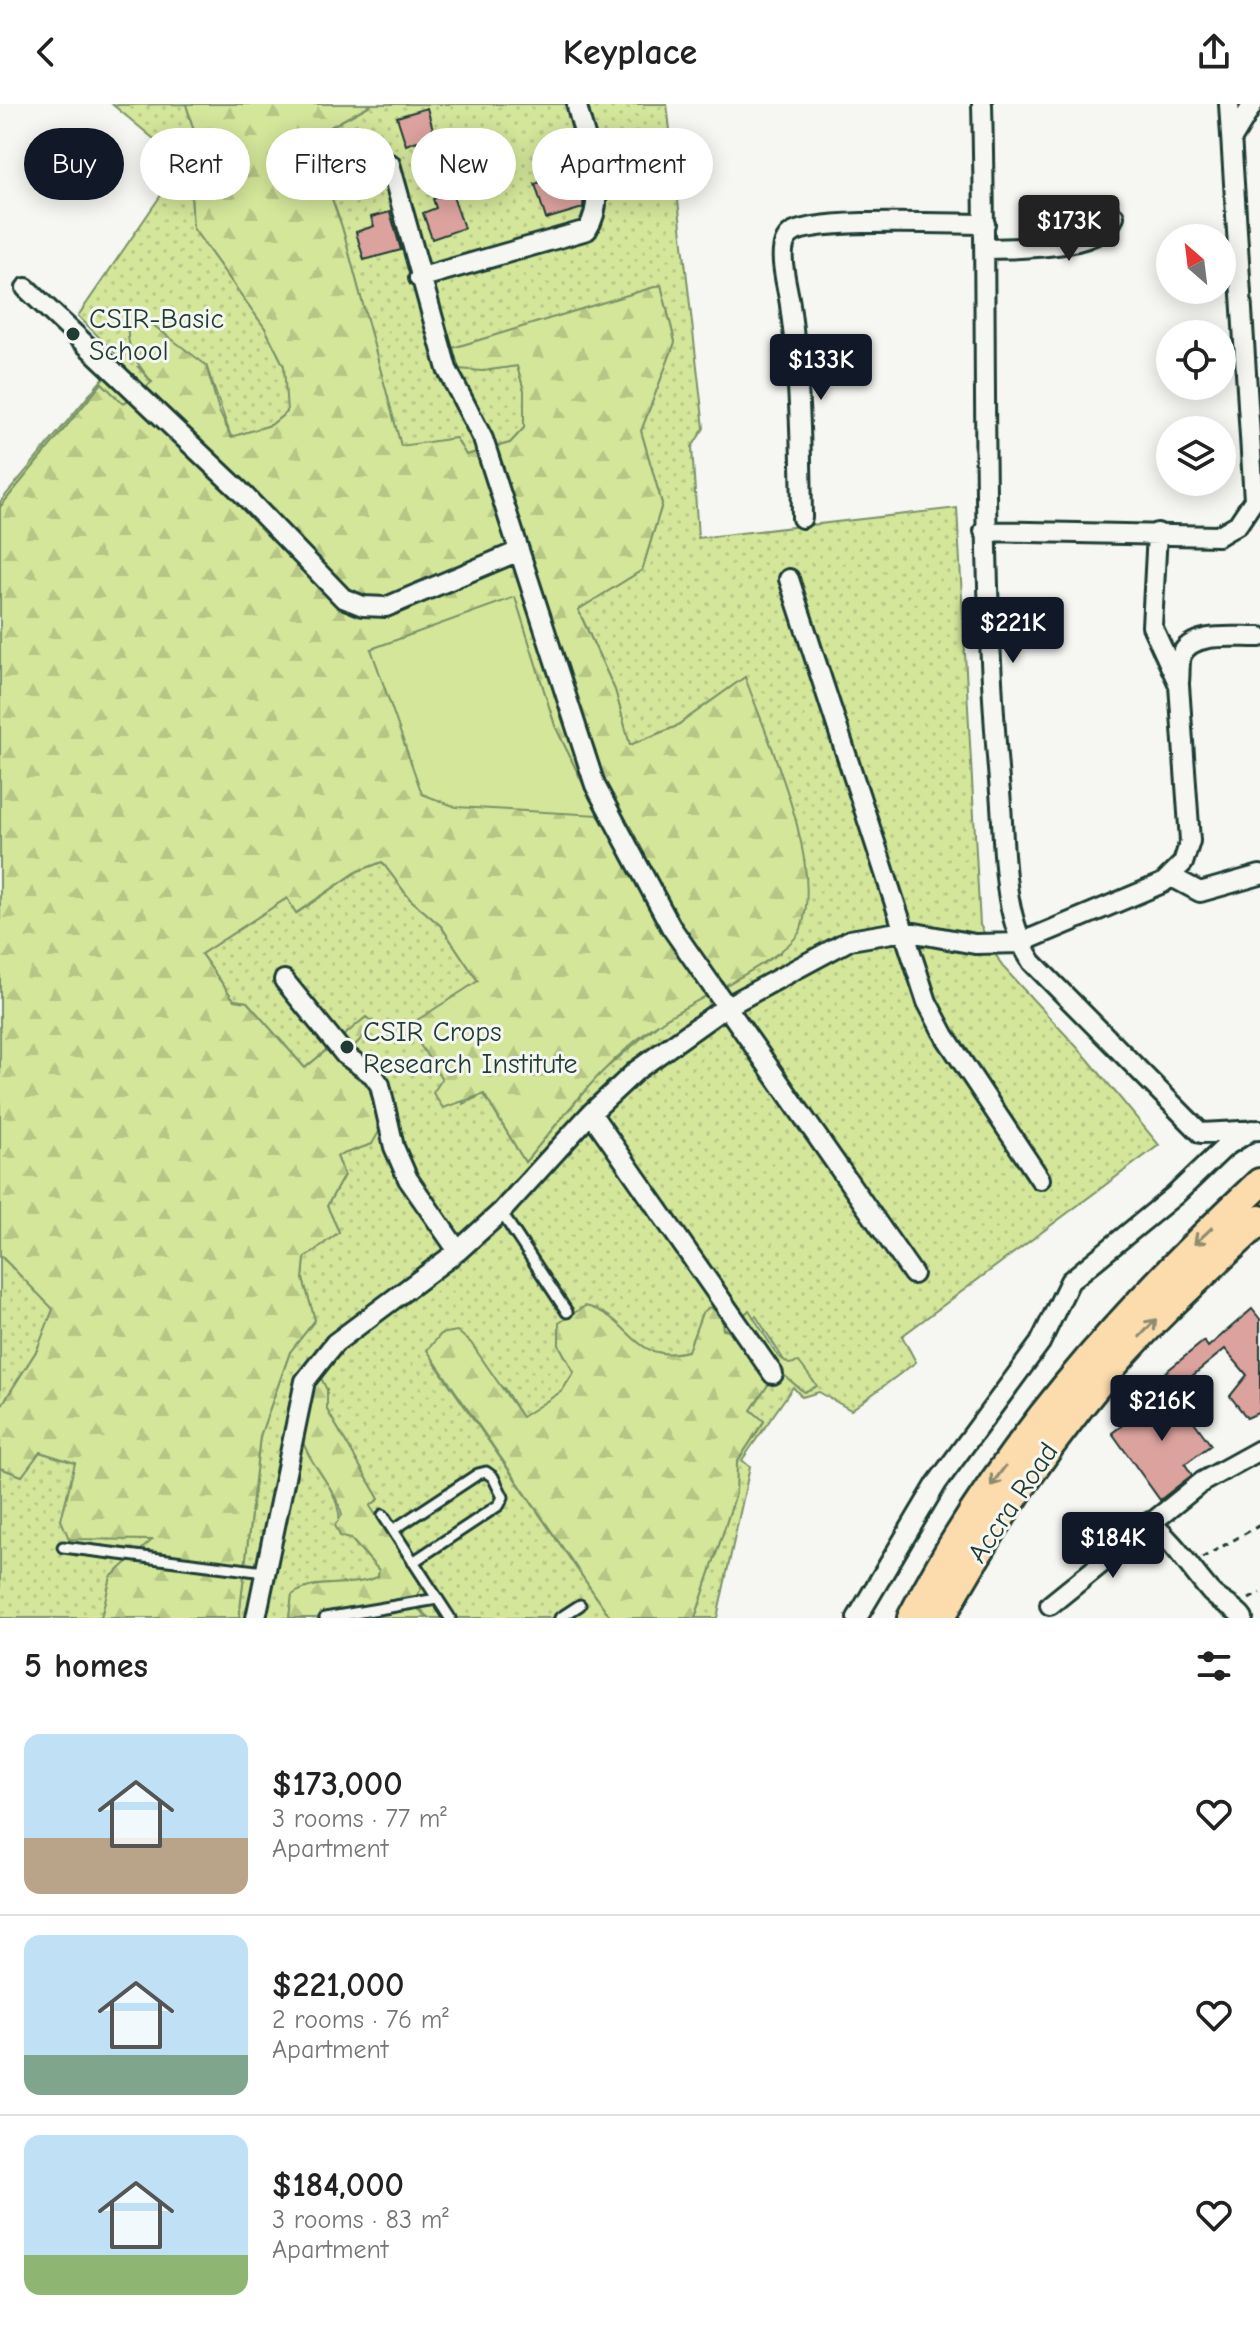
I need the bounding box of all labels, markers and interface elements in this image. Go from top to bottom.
icon: back [24,30,68,74]
icon: share [1192,30,1236,74]
text: Keyplace [563,32,697,73]
chip: Buy [24,128,124,200]
chip: Rent [140,128,250,200]
chip: Filters [266,128,395,200]
chip: New [411,128,516,200]
chip: Apartment [532,128,713,200]
pin: $173K [1013,195,1125,263]
text: $173K [1036,206,1102,236]
north arrow [1156,224,1236,304]
map controls [1156,224,1236,496]
place label: CSIR-Basic School [89,303,224,367]
button: locate [1156,320,1236,400]
marker: CSIR-Basic School [64,325,82,343]
pin: $133K [765,334,877,402]
text: $133K [788,345,854,375]
button: layers [1156,416,1236,496]
pin: $221K [957,597,1069,665]
text: $221K [980,608,1046,638]
place label: CSIR Crops Research Institute [363,1016,578,1080]
marker: CSIR Crops Research Institute [338,1038,356,1056]
one-way arrow [1193,1227,1213,1245]
one-way arrow [1138,1318,1157,1338]
pin: $216K [1106,1375,1218,1443]
text: $216K [1128,1386,1196,1416]
street label: Accra Road [961,1436,1065,1569]
one-way arrow [989,1465,1006,1486]
pin: $184K [1057,1512,1169,1580]
text: $184K [1080,1523,1146,1553]
icon: filters [1192,1644,1236,1688]
text: 5 homes [24,1646,148,1686]
text: $173,000 [272,1764,403,1804]
icon: home [88,1766,184,1862]
icon: heart [1192,1792,1236,1836]
text: 3 rooms · 77 m² [272,1804,447,1834]
text: Apartment [272,1834,388,1864]
text: $221,000 [272,1965,405,2005]
icon: home [88,1967,184,2063]
icon: heart [1192,1993,1236,2037]
text: 2 rooms · 76 m² [272,2005,449,2035]
text: Apartment [272,2035,388,2065]
text: $184,000 [272,2165,404,2205]
icon: home [88,2167,184,2263]
icon: heart [1192,2193,1236,2237]
text: 3 rooms · 83 m² [272,2205,449,2235]
text: Apartment [272,2235,388,2265]

